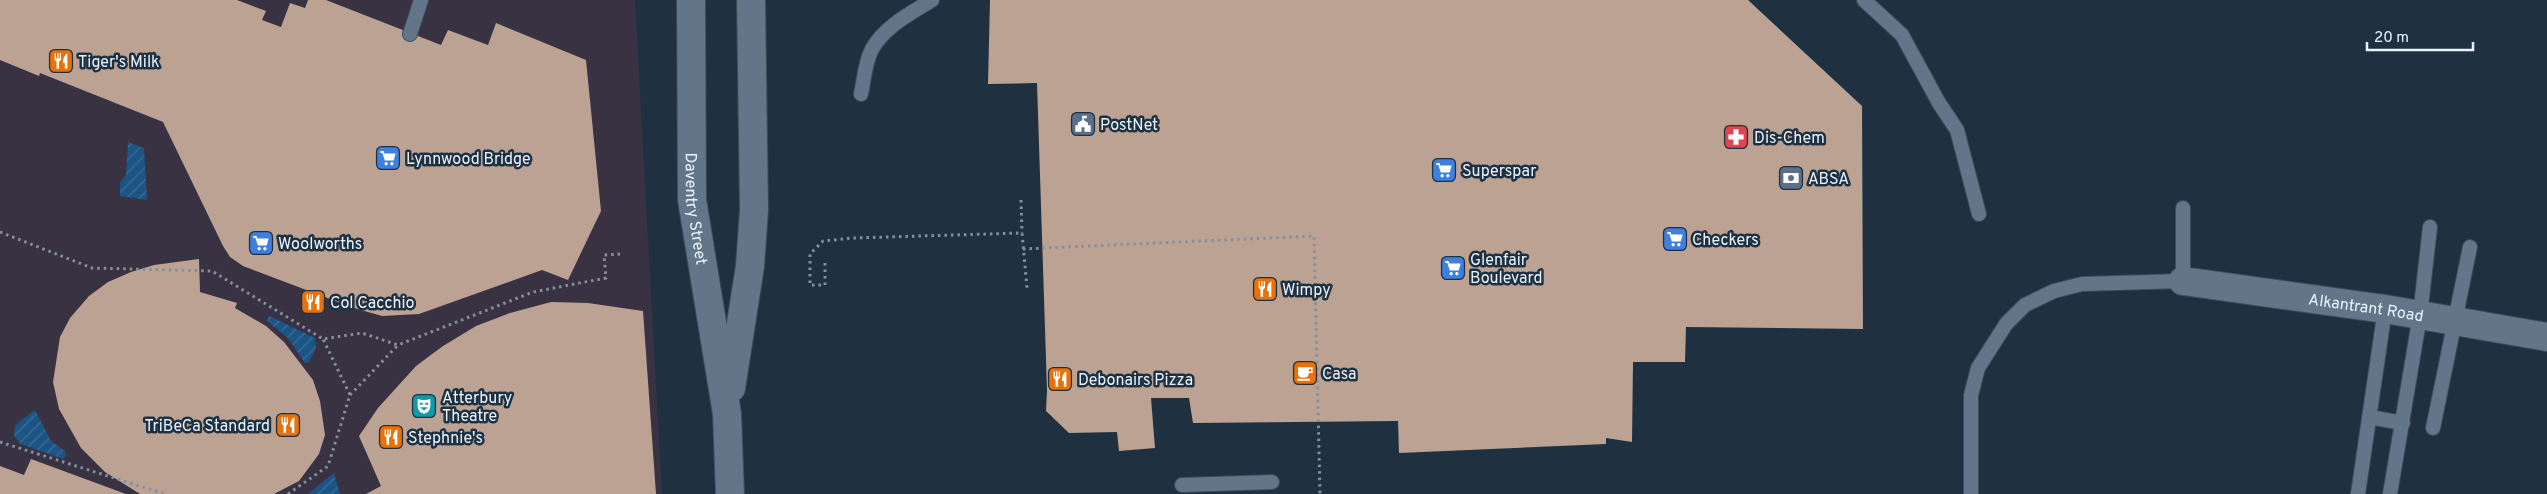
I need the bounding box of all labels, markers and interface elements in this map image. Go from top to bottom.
scale bar [2367,20,2473,52]
text: 20 m [2374,29,2409,48]
restaurant icon: Tiger's Milk [48,48,74,74]
place label: Tiger's Milk [78,53,160,73]
public building icon: PostNet [1070,111,1096,137]
place label: PostNet [1100,116,1158,136]
pharmacy icon: Dis-Chem [1723,124,1749,150]
place label: Dis-Chem [1754,129,1825,149]
supermarket icon: Lynnwood Bridge [375,145,401,171]
place label: Lynnwood Bridge [406,150,531,170]
street label: Daventry Street [680,153,710,266]
supermarket icon: Superspar [1431,157,1457,183]
place label: Superspar [1462,162,1536,182]
bank icon: ABSA [1778,165,1804,191]
place label: ABSA [1808,170,1849,190]
supermarket icon: Checkers [1662,226,1688,252]
supermarket icon: Woolworths [248,230,274,256]
place label: Checkers [1692,231,1759,251]
place label: Woolworths [278,235,362,255]
place label: Glenfair Boulevard [1470,251,1542,289]
supermarket icon: Glenfair Boulevard [1440,255,1466,281]
restaurant icon: Wimpy [1252,276,1278,302]
place label: Wimpy [1282,281,1331,301]
restaurant icon: Col Cacchio [300,289,326,315]
street label: Alkantrant Road [2307,290,2425,327]
place label: Col Cacchio [330,294,415,314]
cafe icon: Casa [1292,360,1318,386]
place label: Casa [1322,365,1357,385]
restaurant icon: Debonairs Pizza [1047,366,1073,392]
place label: Debonairs Pizza [1078,371,1193,391]
place label: Atterbury Theatre [442,389,512,427]
theatre icon: Atterbury Theatre [411,393,437,419]
restaurant icon: TriBeCa Standard [275,412,301,438]
place label: TriBeCa Standard [145,417,270,437]
restaurant icon: Stephnie's [378,424,404,450]
place label: Stephnie's [408,429,483,449]

